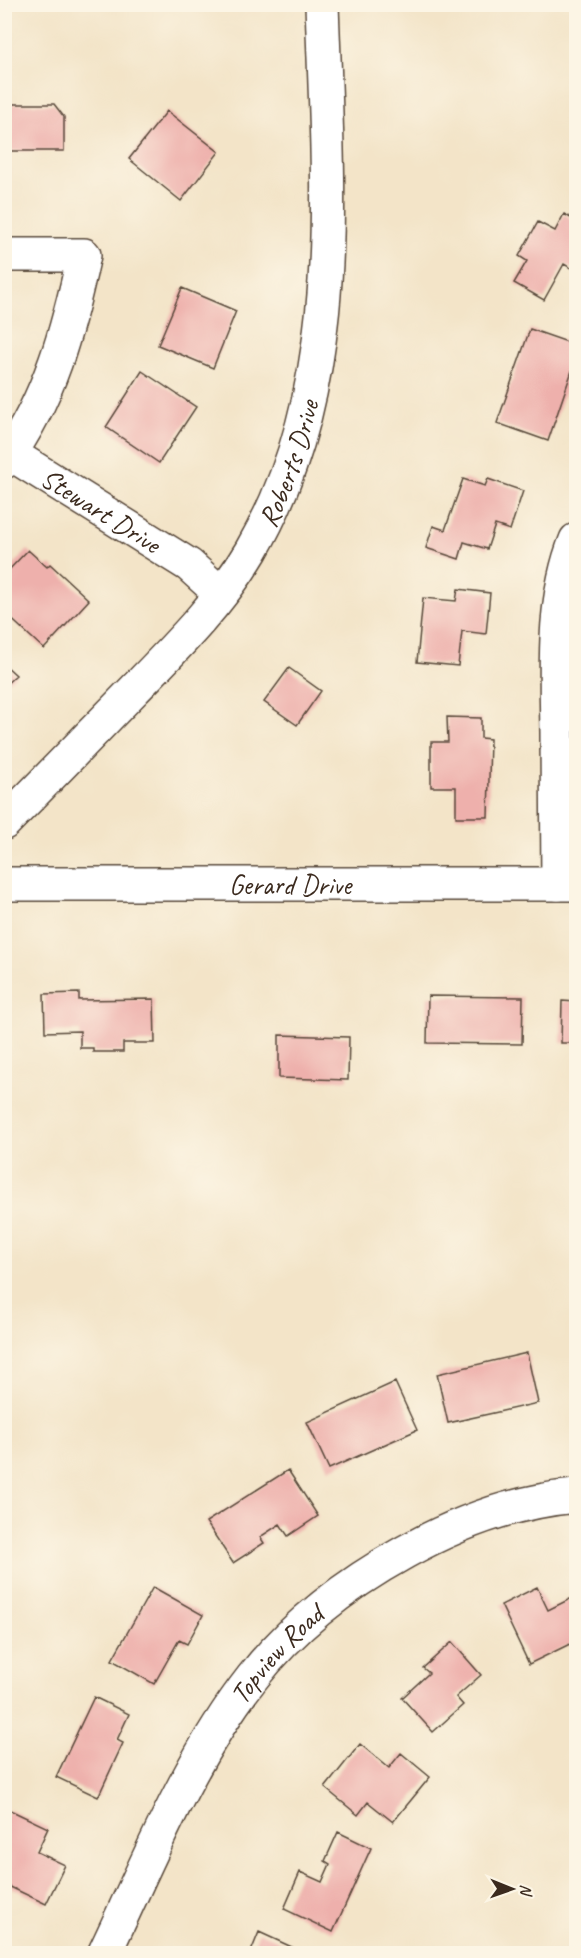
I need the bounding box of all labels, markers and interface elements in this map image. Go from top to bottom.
street label: Roberts Drive [250,395,326,532]
street label: Stewart Drive [35,460,169,561]
street label: Gerard Drive [229,867,353,902]
street label: Topview Road [222,1594,333,1710]
north arrow [482,1859,542,1919]
text: N [516,1884,536,1897]

